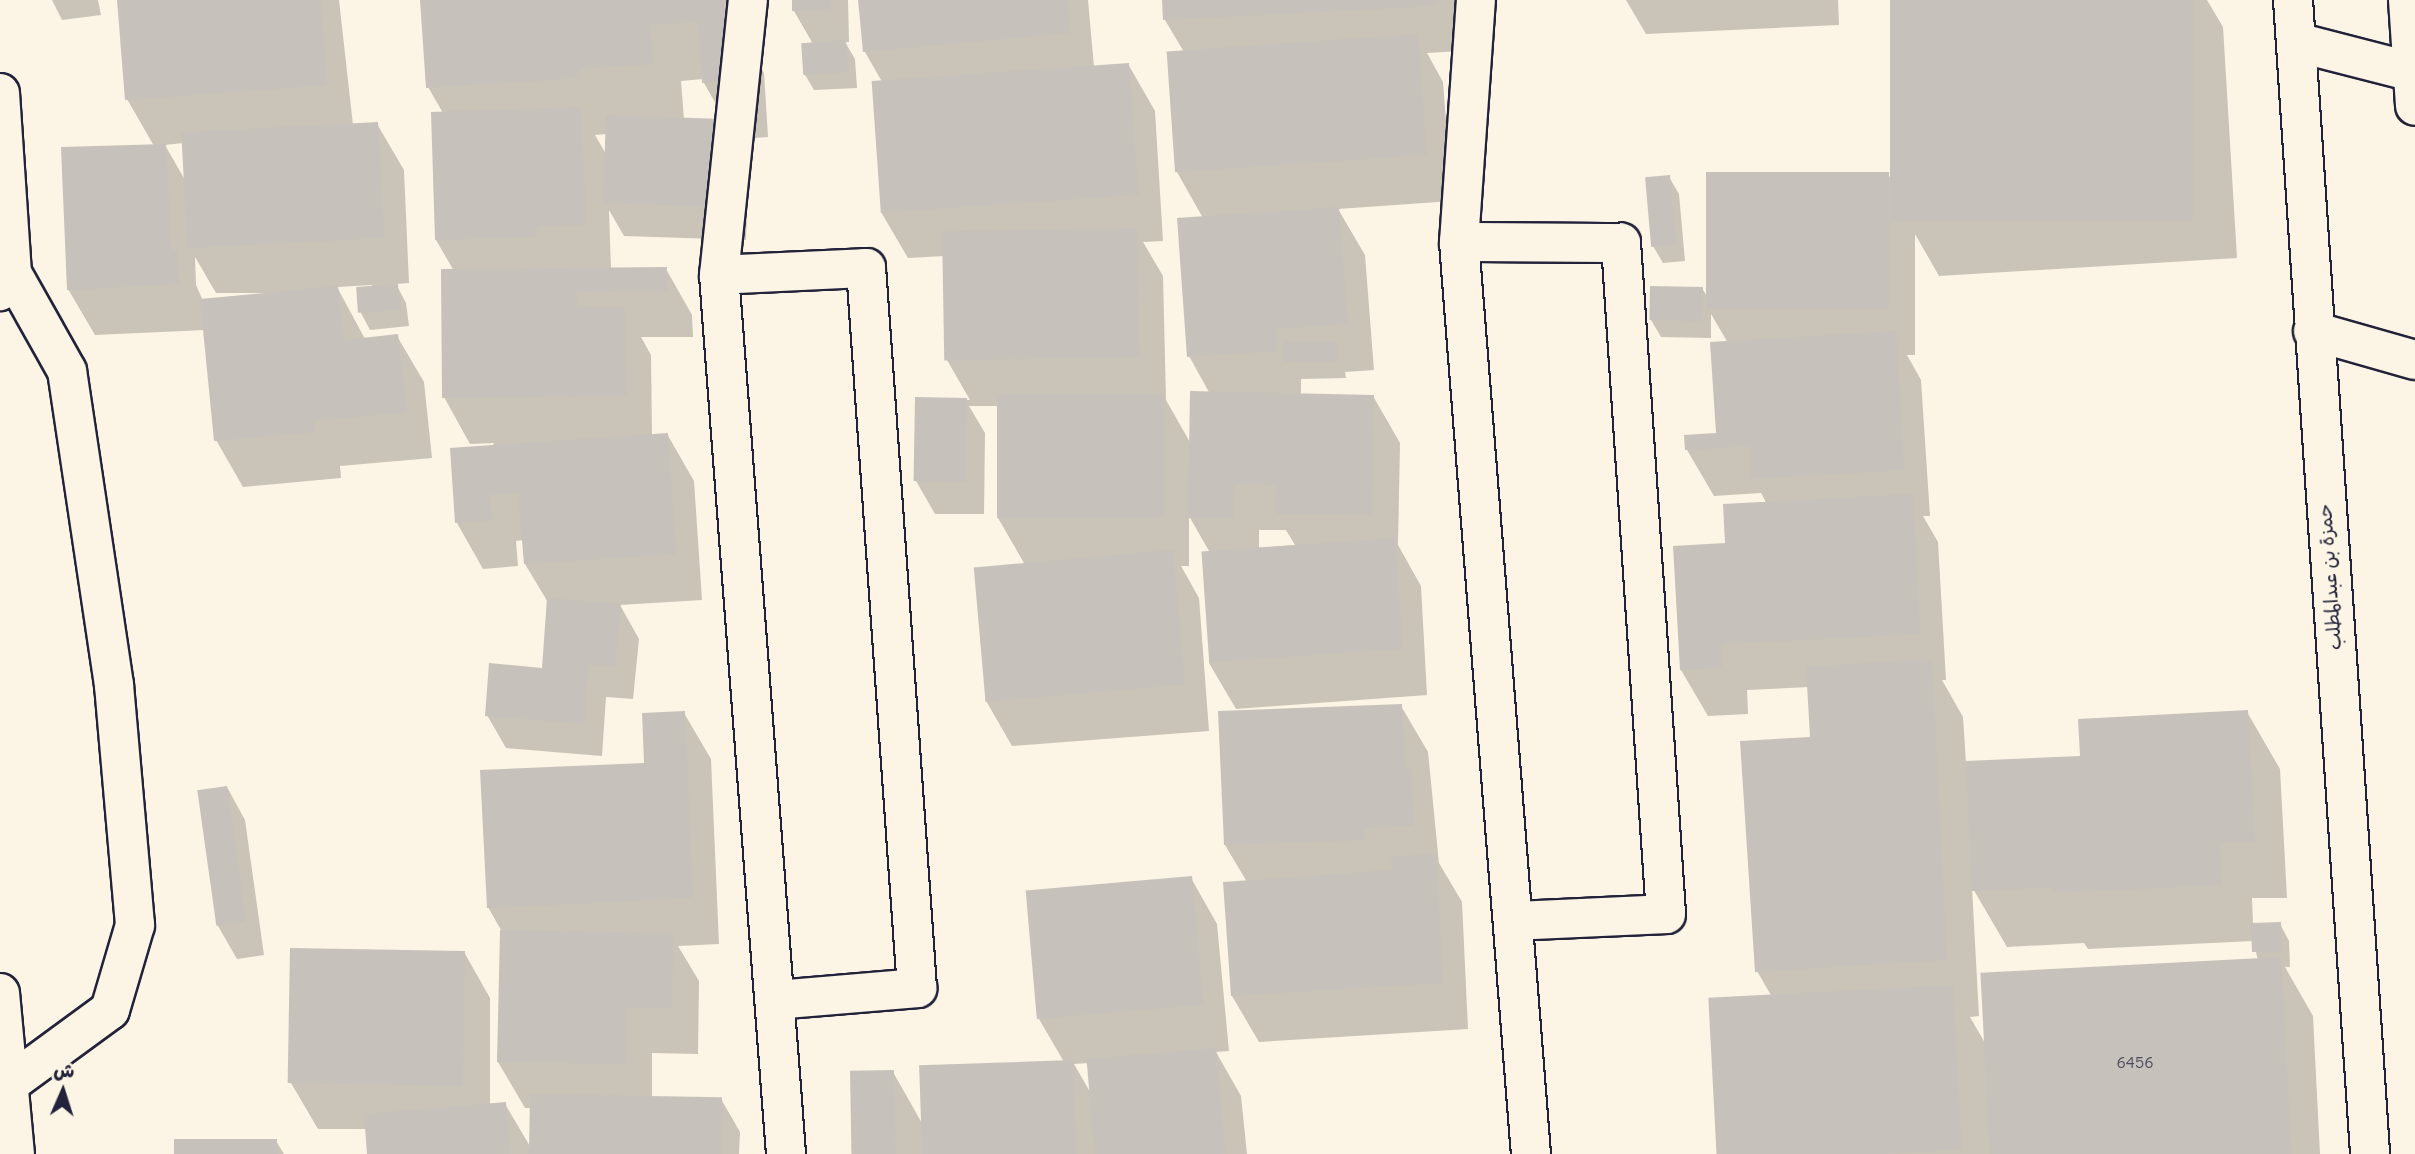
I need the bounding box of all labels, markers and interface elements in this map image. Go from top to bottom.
street label: حمزة بن عبدالمطلب [2314,503,2346,651]
house number: 6456 [2117,1052,2153,1072]
north arrow [28,1056,98,1126]
text: ش [53,1057,75,1083]

